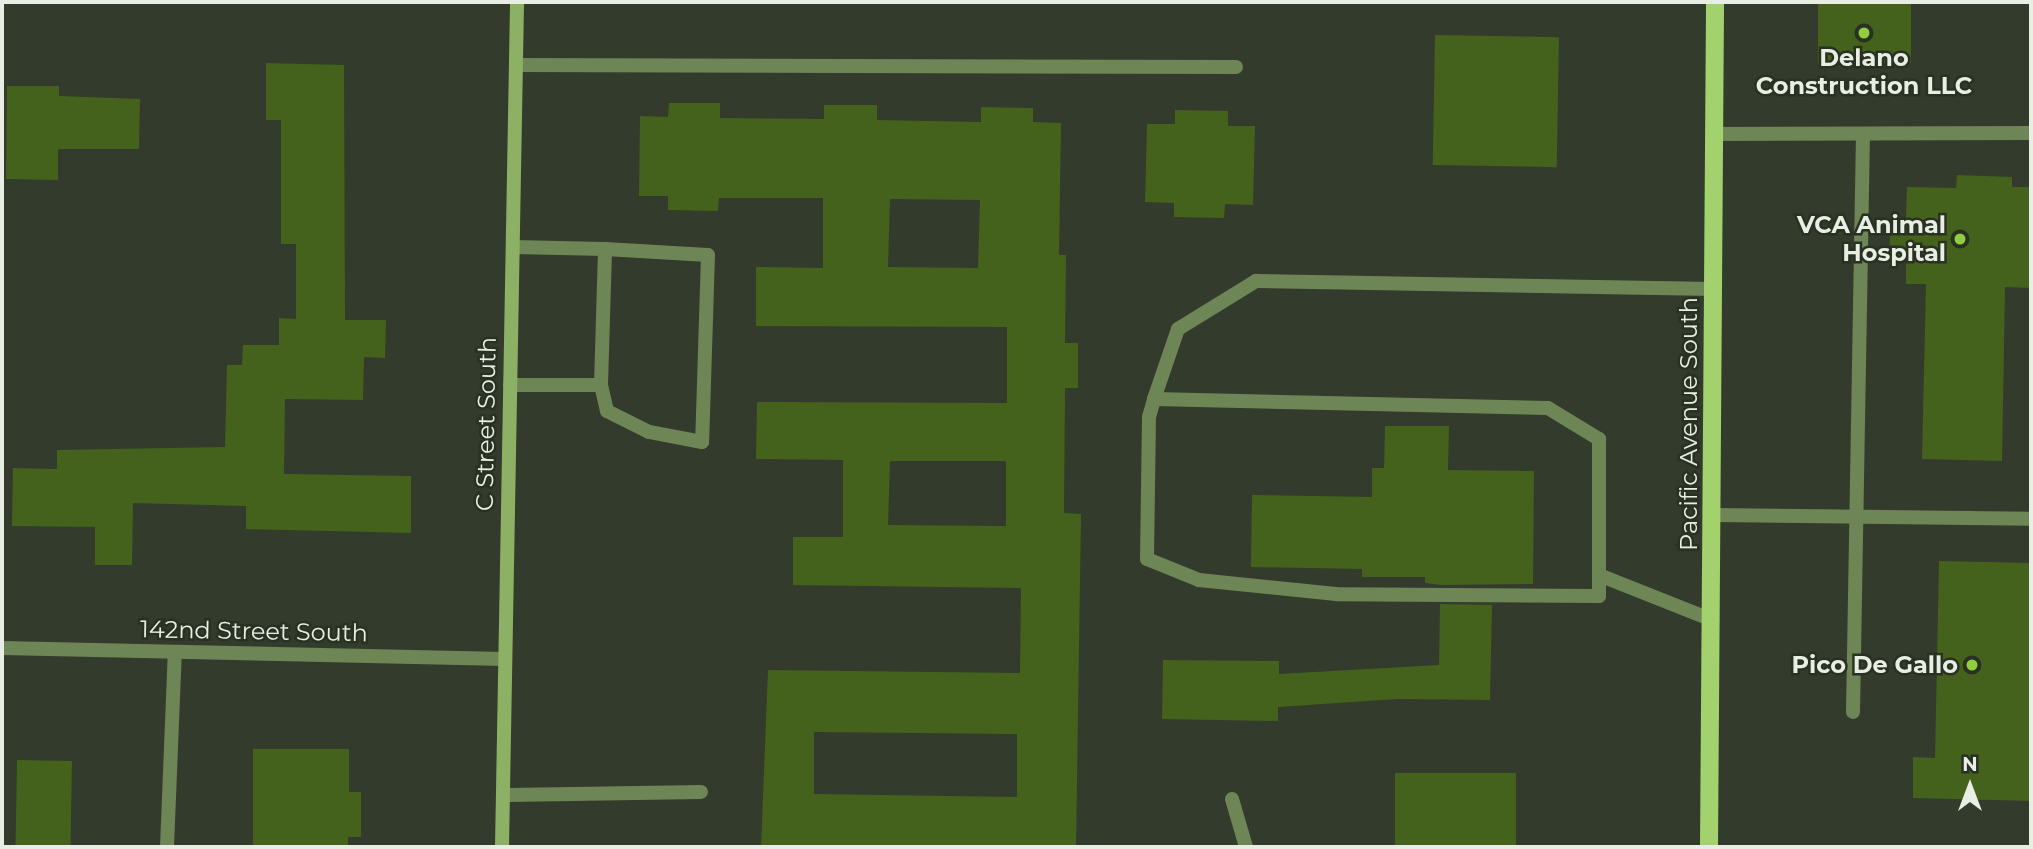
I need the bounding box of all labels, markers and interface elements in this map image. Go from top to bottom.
marker: Delano Construction LLC [1856,25,1872,41]
place label: Delano Construction LLC [1756,44,1972,100]
place label: VCA Animal Hospital [1797,211,1946,267]
marker: VCA Animal Hospital [1952,231,1968,247]
street label: Pacific Avenue South [1675,297,1703,551]
street label: C Street South [470,337,502,511]
street label: 142nd Street South [140,615,368,647]
place label: Pico De Gallo [1791,651,1958,679]
marker: Pico De Gallo [1964,657,1980,673]
north arrow [1935,751,2005,821]
text: N [1962,753,1978,776]

